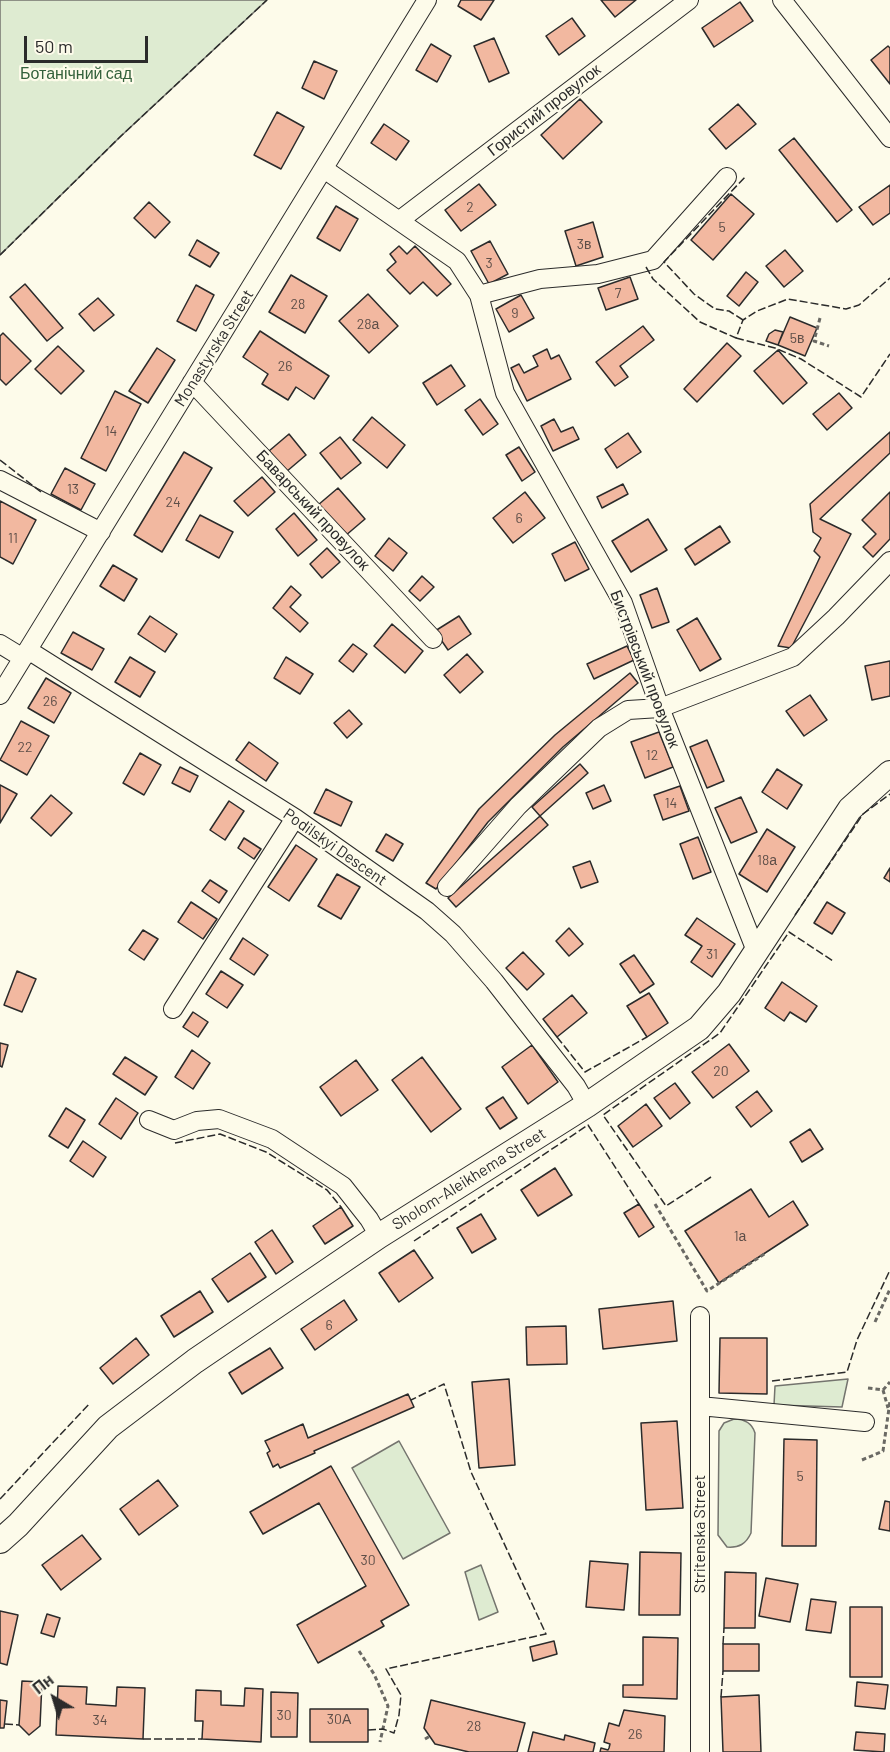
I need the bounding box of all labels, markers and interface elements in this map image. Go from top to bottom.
scale bar [27,24,152,62]
text: 50 m [35,35,73,57]
street label: Гористий провулок [484,60,604,160]
park label: Ботанічний сад [20,64,132,84]
house number: 2 [466,199,474,215]
house number: 5 [718,219,726,235]
house number: 3в [577,236,591,252]
house number: 3 [485,255,493,271]
house number: 7 [615,285,621,301]
street label: Monastyrska Street [170,286,258,410]
house number: 28 [291,296,305,312]
house number: 9 [511,305,519,321]
house number: 28а [357,316,379,332]
house number: 5в [790,330,804,346]
house number: 26 [278,358,292,374]
house number: 14 [105,423,117,439]
street label: Баварський провулок [252,446,374,574]
house number: 13 [67,481,79,497]
house number: 24 [165,494,181,510]
house number: 6 [515,510,523,526]
house number: 11 [8,530,18,546]
street label: Бистрівський провулок [606,587,684,751]
house number: 26 [43,693,57,709]
house number: 22 [17,739,33,755]
house number: 12 [646,747,658,763]
house number: 14 [665,795,677,811]
street label: Podilskyi Descent [280,804,390,890]
house number: 18а [757,852,777,868]
house number: 31 [706,946,718,962]
house number: 20 [713,1063,729,1079]
street label: Sholom-Aleikhema Street [389,1124,549,1234]
house number: 1а [734,1228,746,1244]
house number: 6 [325,1317,333,1333]
house number: 5 [796,1468,804,1484]
street label: Stritenska Street [690,1475,710,1593]
house number: 30 [360,1552,376,1568]
north arrow [24,1668,84,1728]
text: Пн [28,1669,57,1697]
house number: 30 [276,1707,292,1723]
house number: 30А [327,1711,351,1727]
house number: 34 [93,1712,107,1728]
house number: 28 [467,1718,481,1734]
house number: 26 [628,1726,642,1742]

